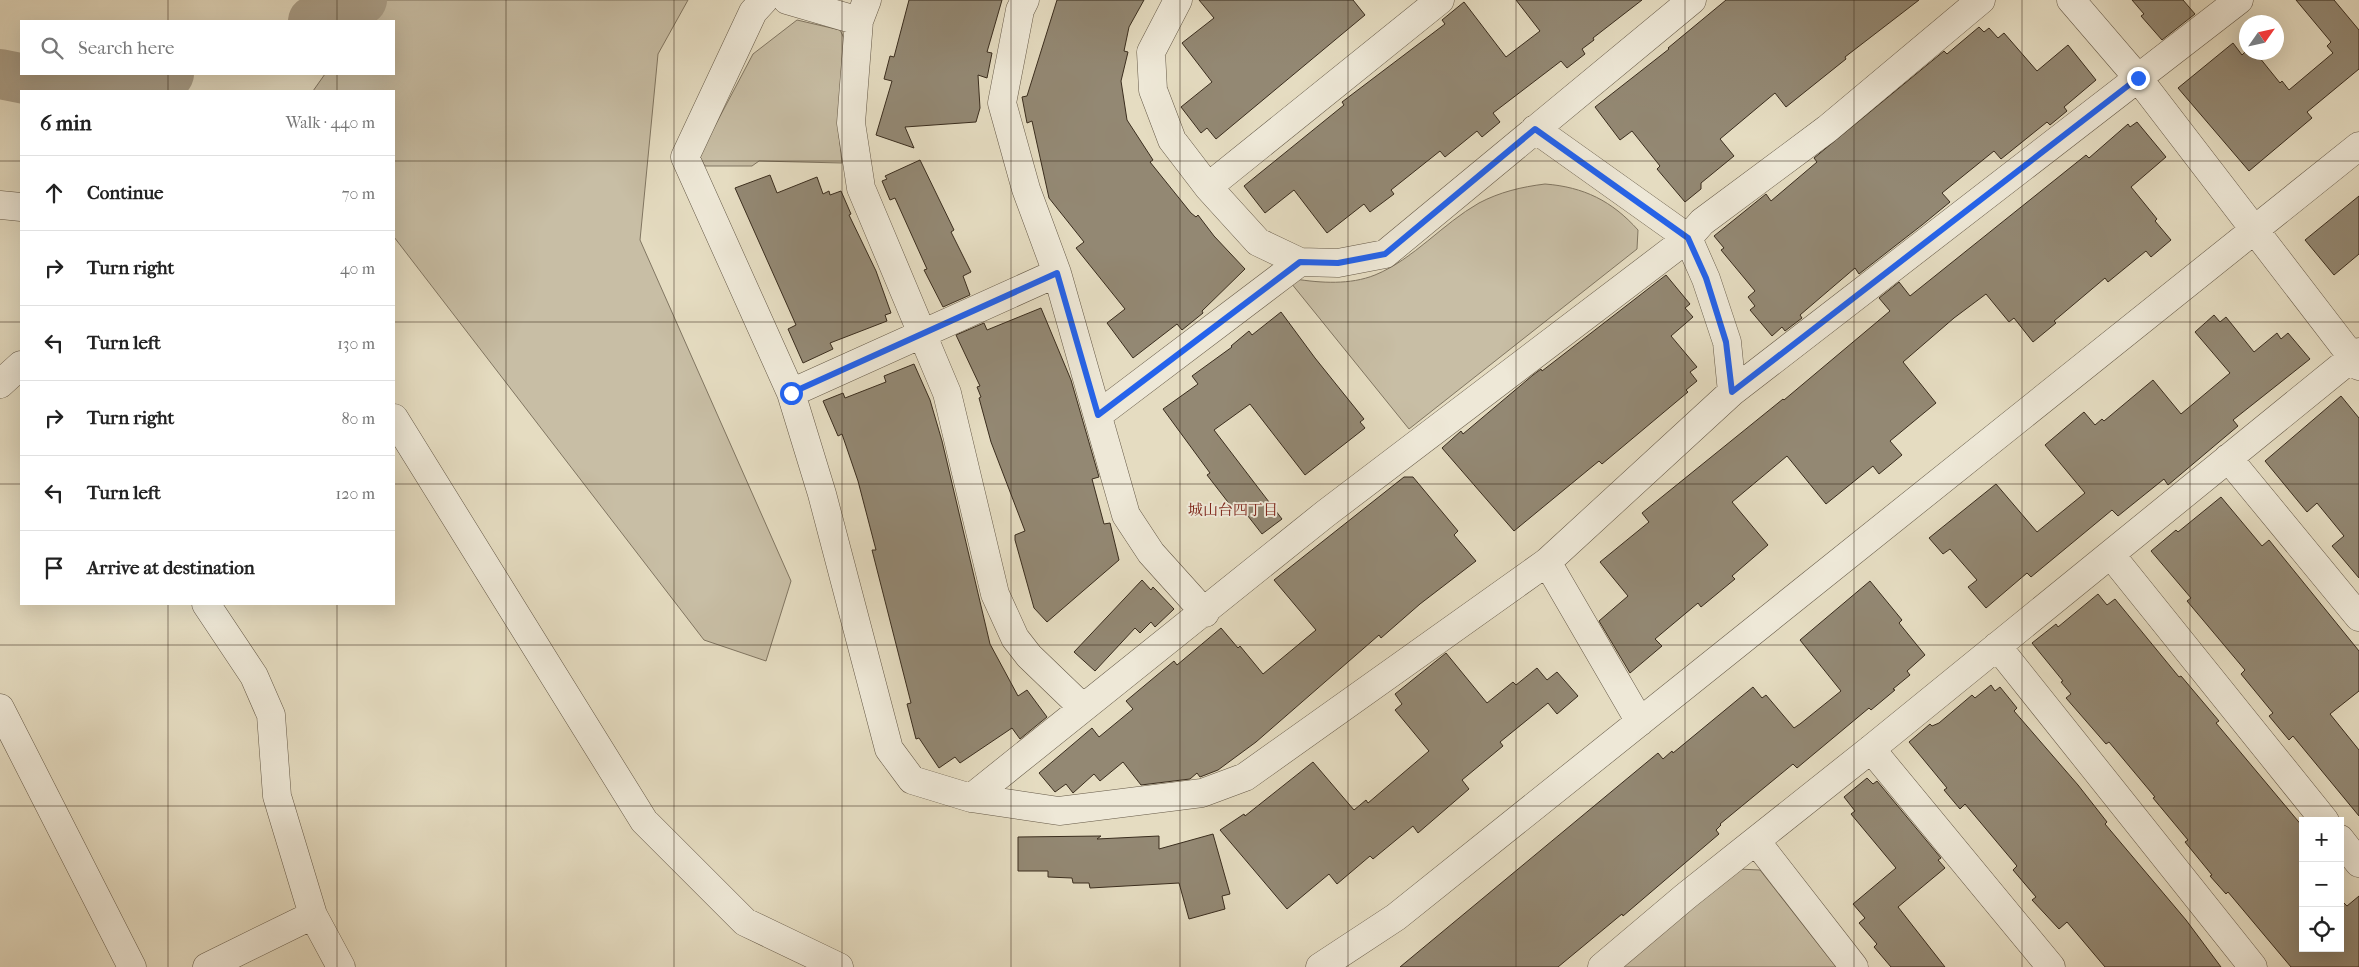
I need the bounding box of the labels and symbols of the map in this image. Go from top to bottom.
north arrow [2239,15,2284,60]
route end [2127,67,2150,90]
route start [780,382,803,405]
district label: 城山台四丁目 [1188,501,1278,519]

